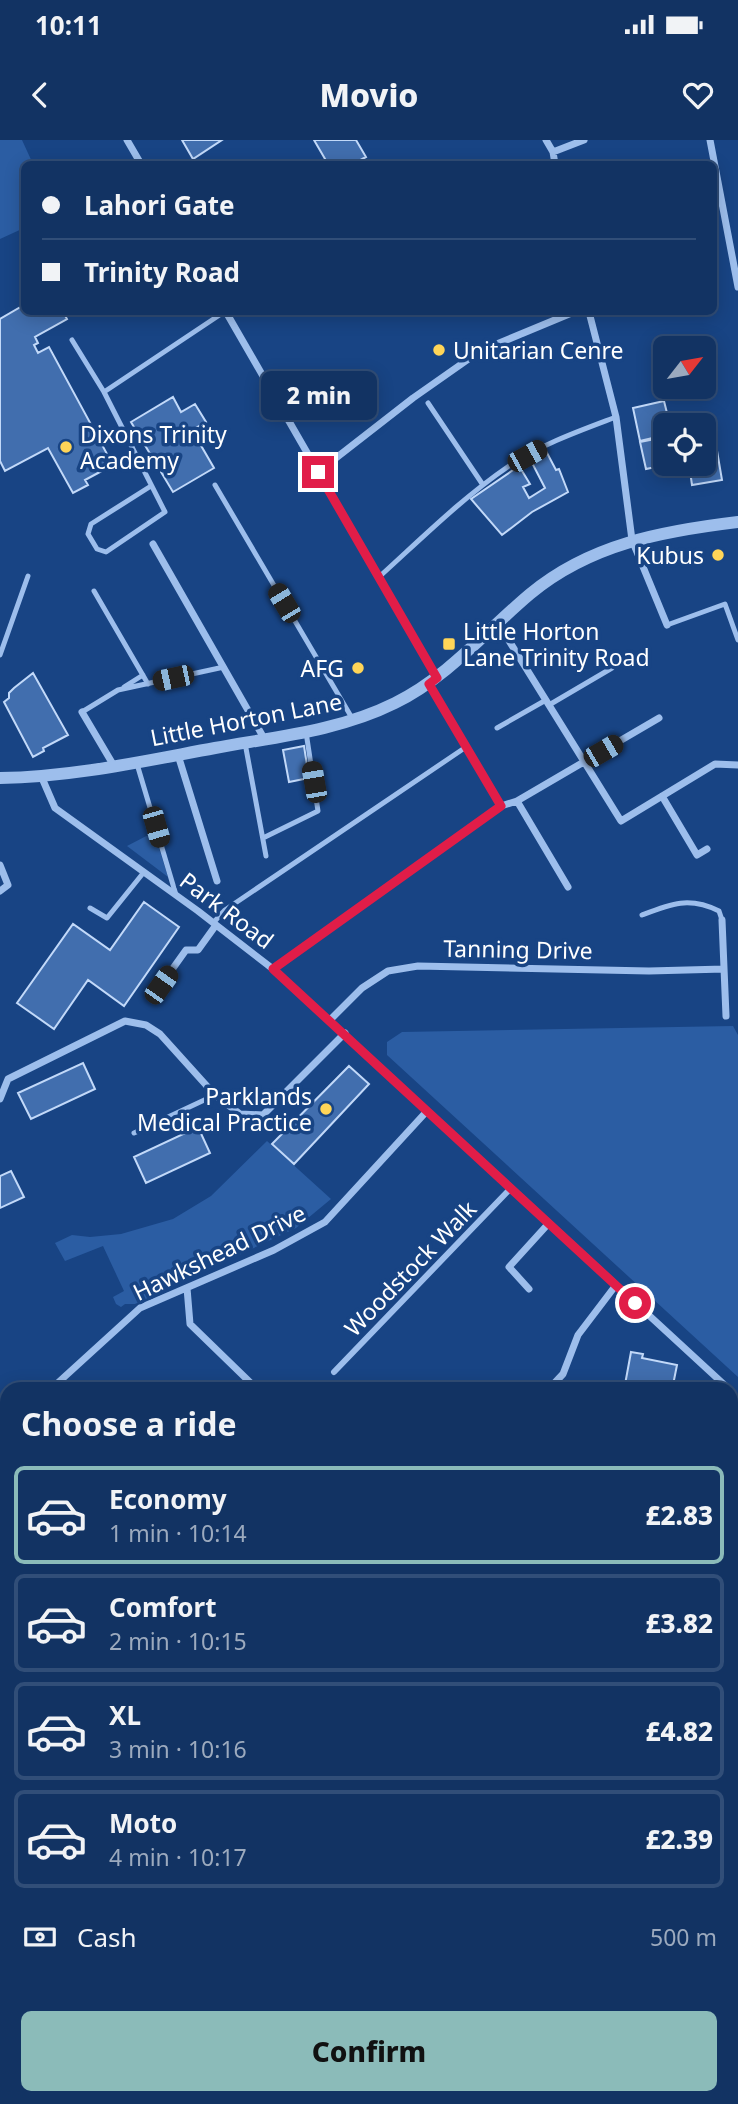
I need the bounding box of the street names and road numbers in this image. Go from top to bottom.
street label: Little Horton Lane [147,685,345,753]
street label: Park Road [174,864,280,956]
street label: Tanning Drive [443,932,593,966]
street label: Woodstock Walk [337,1193,484,1343]
street label: Hawkshead Drive [127,1196,311,1308]

